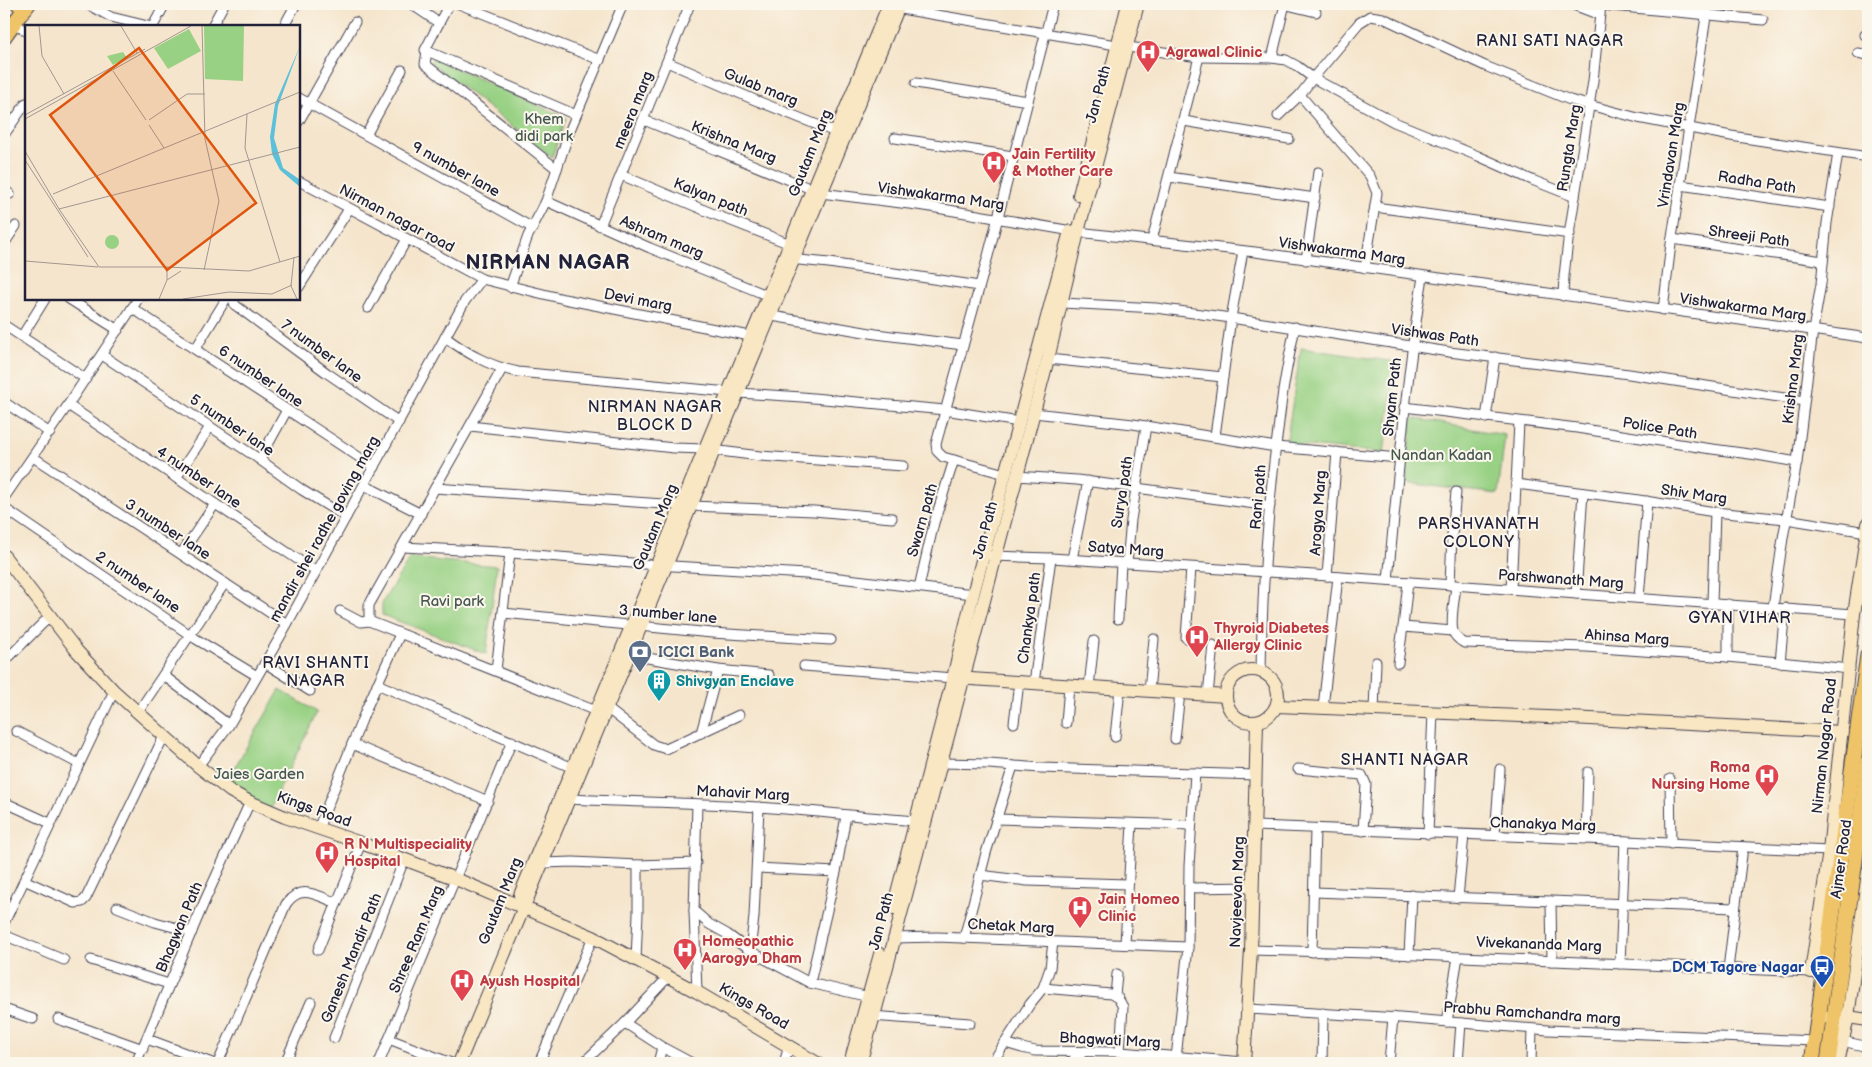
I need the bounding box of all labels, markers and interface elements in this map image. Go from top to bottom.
inset map [25,25,300,300]
district label: RANI SATI NAGAR [1476,32,1624,51]
hospital icon: Agrawal Clinic [1135,39,1161,73]
place label: Agrawal Clinic [1165,43,1262,62]
street label: Jan Path [1082,63,1115,125]
street label: Gulab marg [721,64,801,111]
street label: meera marg [609,68,658,152]
street label: Vrindavan Marg [1654,101,1689,209]
street label: Rungta Marg [1553,103,1586,193]
street label: Gautam Marg [784,107,837,200]
park label: Khem didi park [515,110,574,146]
street label: Krishna Marg [688,117,779,168]
street label: 9 number lane [408,137,503,202]
place label: Jain Fertility & Mother Care [1012,145,1113,181]
hospital icon: Jain Fertility & Mother Care [981,150,1007,184]
street label: Radha Path [1717,167,1797,198]
street label: Kalyan path [671,174,751,221]
street label: Vishwakarma Marg [876,178,1006,215]
street label: Nirman nagar road [336,180,458,257]
street label: Ashram marg [617,211,707,264]
street label: Shreeji Path [1707,221,1791,252]
street label: Vishwakarma Marg [1277,233,1407,270]
district label: NIRMAN NAGAR [465,251,631,275]
street label: Devi marg [602,285,674,316]
street label: Vishwakarma Marg [1678,289,1808,326]
street label: 7 number lane [277,316,366,387]
street label: Vishwas Path [1390,320,1480,351]
street label: Krishna Marg [1779,333,1808,425]
street label: 6 number lane [215,341,307,412]
street label: Shyam Path [1379,357,1406,437]
street label: 5 number lane [186,390,278,461]
district label: NIRMAN NAGAR BLOCK D [588,398,722,435]
street label: Police Path [1621,413,1699,444]
street label: mandir shei radhe goving marg [265,433,384,626]
street label: 4 number lane [153,442,245,513]
park label: Nandan Kadan [1390,446,1492,465]
street label: Surya path [1107,455,1138,529]
street label: Rani path [1246,464,1271,530]
street label: Arogya Marg [1306,470,1331,556]
street label: Shiv Marg [1660,480,1728,509]
street label: Gautam Marg [629,481,682,573]
street label: Swarn path [903,481,942,559]
street label: 3 number lane [121,495,214,564]
street label: Jan Path [969,499,1002,561]
district label: PARSHVANATH COLONY [1418,515,1540,552]
street label: Satya Marg [1087,537,1165,562]
street label: 2 number lane [92,547,184,618]
street label: Parshwanath Marg [1498,566,1624,593]
street label: Chankya path [1014,571,1045,665]
park label: Ravi park [420,592,485,611]
street label: 3 number lane [618,601,718,628]
district label: GYAN VIHAR [1688,609,1792,628]
place label: Thyroid Diabetes Allergy Clinic [1213,619,1329,655]
hospital icon: Thyroid Diabetes Allergy Clinic [1184,624,1210,658]
street label: Ahinsa Marg [1584,625,1670,650]
bank icon: ICICI Bank [627,639,653,673]
place label: ICICI Bank [658,643,734,662]
district label: RAVI SHANTI NAGAR [262,654,370,691]
building icon: Shivgyan Enclave [646,668,672,702]
place label: Shivgyan Enclave [676,672,795,691]
street label: Nirman Nagar Road [1808,677,1841,815]
district label: SHANTI NAGAR [1341,751,1469,770]
place label: Roma Nursing Home [1651,758,1750,794]
hospital icon: Roma Nursing Home [1754,763,1780,797]
park label: Jaies Garden [214,765,304,784]
street label: Mahavir Marg [696,782,790,805]
street label: Kings Road [274,787,354,832]
street label: Chanakya Marg [1490,813,1596,836]
street label: Ajmer Road [1827,818,1856,900]
place label: R N Multispeciality Hospital [344,835,472,871]
street label: Navjeevan Marg [1226,836,1249,948]
hospital icon: R N Multispeciality Hospital [314,840,340,874]
street label: Gautam Marg [474,855,527,948]
street label: Bhagwan Path [152,879,207,976]
street label: Shree Ram Marg [385,882,448,996]
street label: Ganesh Mandir Path [317,890,386,1026]
street label: Jan Path [865,890,898,952]
place label: Jain Homeo Clinic [1098,890,1180,926]
hospital icon: Jain Homeo Clinic [1067,895,1093,929]
street label: Chetak Marg [967,915,1055,938]
place label: Homeopathic Aarogya Dham [701,932,802,968]
street label: Vivekananda Marg [1476,933,1602,956]
hospital icon: Homeopathic Aarogya Dham [672,937,698,971]
bus stop icon: DCM Tagore Nagar [1809,954,1835,988]
place label: DCM Tagore Nagar [1672,958,1805,977]
hospital icon: Ayush Hospital [449,968,475,1002]
place label: Ayush Hospital [479,972,580,991]
street label: Kings Road [715,979,792,1034]
street label: Prabhu Ramchandra marg [1443,998,1621,1029]
street label: Bhagwati Marg [1059,1028,1161,1053]

